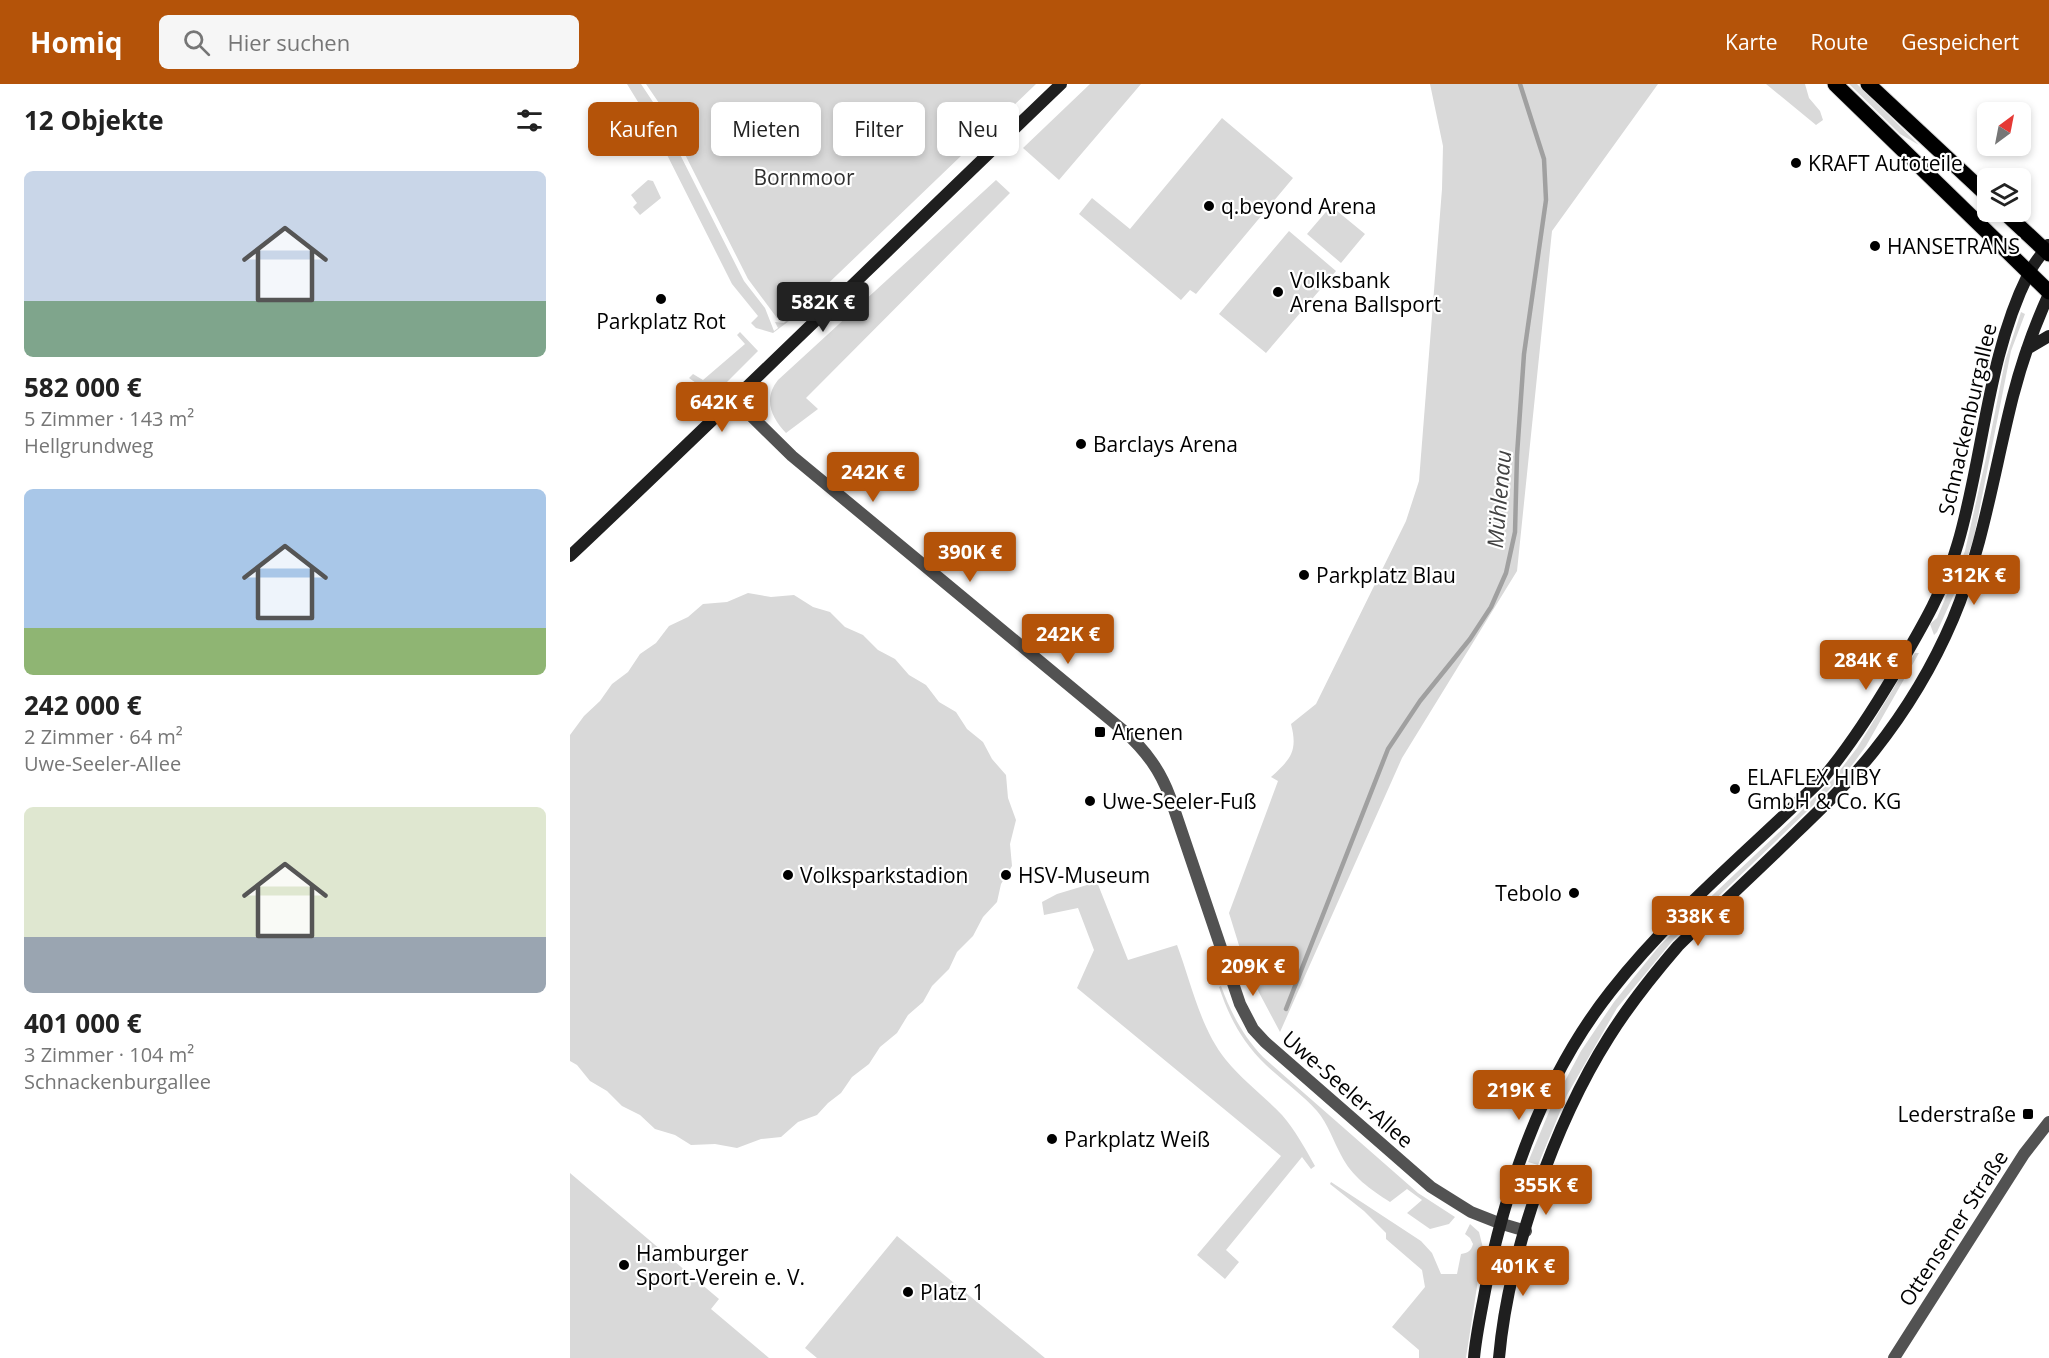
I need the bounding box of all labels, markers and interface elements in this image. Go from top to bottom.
search box [159,15,579,69]
text: Homiq [30,23,123,61]
icon: search [180,26,213,59]
text: Hier suchen [228,27,350,57]
text: Karte [1725,28,1777,56]
text: Route [1810,28,1868,56]
text: Gespeichert [1901,28,2019,56]
text: 12 Objekte [24,102,164,138]
chip: Kaufen [588,102,699,156]
chip: Mieten [711,102,821,156]
chip: Filter [833,102,925,156]
chip: Neu [937,102,1019,156]
north arrow [1977,102,2031,156]
map controls [1977,102,2031,222]
icon: filters [513,104,546,137]
place label: KRAFT Autoteile [1808,149,1963,177]
marker: KRAFT Autoteile [1789,156,1803,170]
park label: Bornmoor [754,163,855,191]
button: layers [1977,168,2031,222]
place label: q.beyond Arena [1221,192,1377,220]
marker: q.beyond Arena [1202,199,1216,213]
icon: home [231,210,339,318]
place label: HANSETRANS [1887,232,2020,260]
marker: HANSETRANS [1868,239,1882,253]
place label: Volksbank Arena Ballsport [1290,266,1441,318]
pin: 582K € [774,282,872,333]
marker: Volksbank Arena Ballsport [1271,285,1285,299]
text: 582K € [791,288,855,315]
marker: Parkplatz Rot [654,292,668,306]
place label: Parkplatz Rot [596,307,726,335]
street label: Schnackenburgallee [1931,320,2003,518]
text: 582 000 € [24,369,142,405]
pin: 642K € [673,382,771,433]
text: 642K € [690,388,754,415]
text: 5 Zimmer · 143 m² [24,405,194,432]
place label: Barclays Arena [1093,430,1238,458]
text: Hellgrundweg [24,432,153,459]
marker: Barclays Arena [1074,437,1088,451]
water label: Mühlenau [1479,449,1517,549]
pin: 242K € [824,452,922,503]
text: 242K € [841,458,905,485]
icon: home [231,528,339,636]
pin: 390K € [921,532,1019,583]
text: 390K € [938,538,1002,565]
pin: 312K € [1925,555,2023,606]
place label: Parkplatz Blau [1316,561,1456,589]
text: 312K € [1942,561,2006,588]
marker: Parkplatz Blau [1297,568,1311,582]
pin: 242K € [1019,614,1117,665]
text: 242K € [1036,620,1100,647]
pin: 284K € [1817,640,1915,691]
text: 284K € [1834,646,1898,673]
text: 242 000 € [24,687,142,723]
place label: Arenen [1112,718,1183,746]
text: 2 Zimmer · 64 m² [24,723,183,750]
marker: Arenen [1093,725,1107,739]
text: Uwe-Seeler-Allee [24,750,181,777]
place label: ELAFLEX HIBY GmbH & Co. KG [1747,763,1901,815]
marker: ELAFLEX HIBY GmbH & Co. KG [1728,782,1742,796]
place label: Uwe-Seeler-Fuß [1102,787,1256,815]
marker: Uwe-Seeler-Fuß [1083,794,1097,808]
icon: home [231,846,339,954]
place label: Volksparkstadion [800,861,968,889]
place label: HSV-Museum [1018,861,1150,889]
marker: Volksparkstadion [781,868,795,882]
marker: HSV-Museum [999,868,1013,882]
place label: Tebolo [1495,879,1562,907]
marker: Tebolo [1567,886,1581,900]
pin: 338K € [1649,896,1747,947]
text: 338K € [1666,902,1730,929]
pin: 209K € [1204,946,1302,997]
text: 209K € [1221,952,1285,979]
text: 401 000 € [24,1005,142,1041]
street label: Uwe-Seeler-Allee [1276,1024,1420,1154]
text: 3 Zimmer · 104 m² [24,1041,194,1068]
text: Schnackenburgallee [24,1068,211,1095]
pin: 219K € [1470,1070,1568,1121]
text: 219K € [1487,1076,1551,1103]
place label: Lederstraße [1897,1100,2016,1128]
marker: Lederstraße [2021,1107,2035,1121]
place label: Parkplatz Weiß [1064,1125,1210,1153]
marker: Parkplatz Weiß [1045,1132,1059,1146]
street label: Ottensener Straße [1892,1145,2014,1311]
pin: 355K € [1497,1165,1595,1216]
text: 355K € [1514,1171,1578,1198]
place label: Hamburger Sport-Verein e. V. [636,1239,805,1291]
pin: 401K € [1474,1246,1572,1297]
text: 401K € [1491,1252,1555,1279]
marker: Hamburger Sport-Verein e. V. [617,1258,631,1272]
place label: Platz 1 [920,1278,984,1306]
marker: Platz 1 [901,1285,915,1299]

